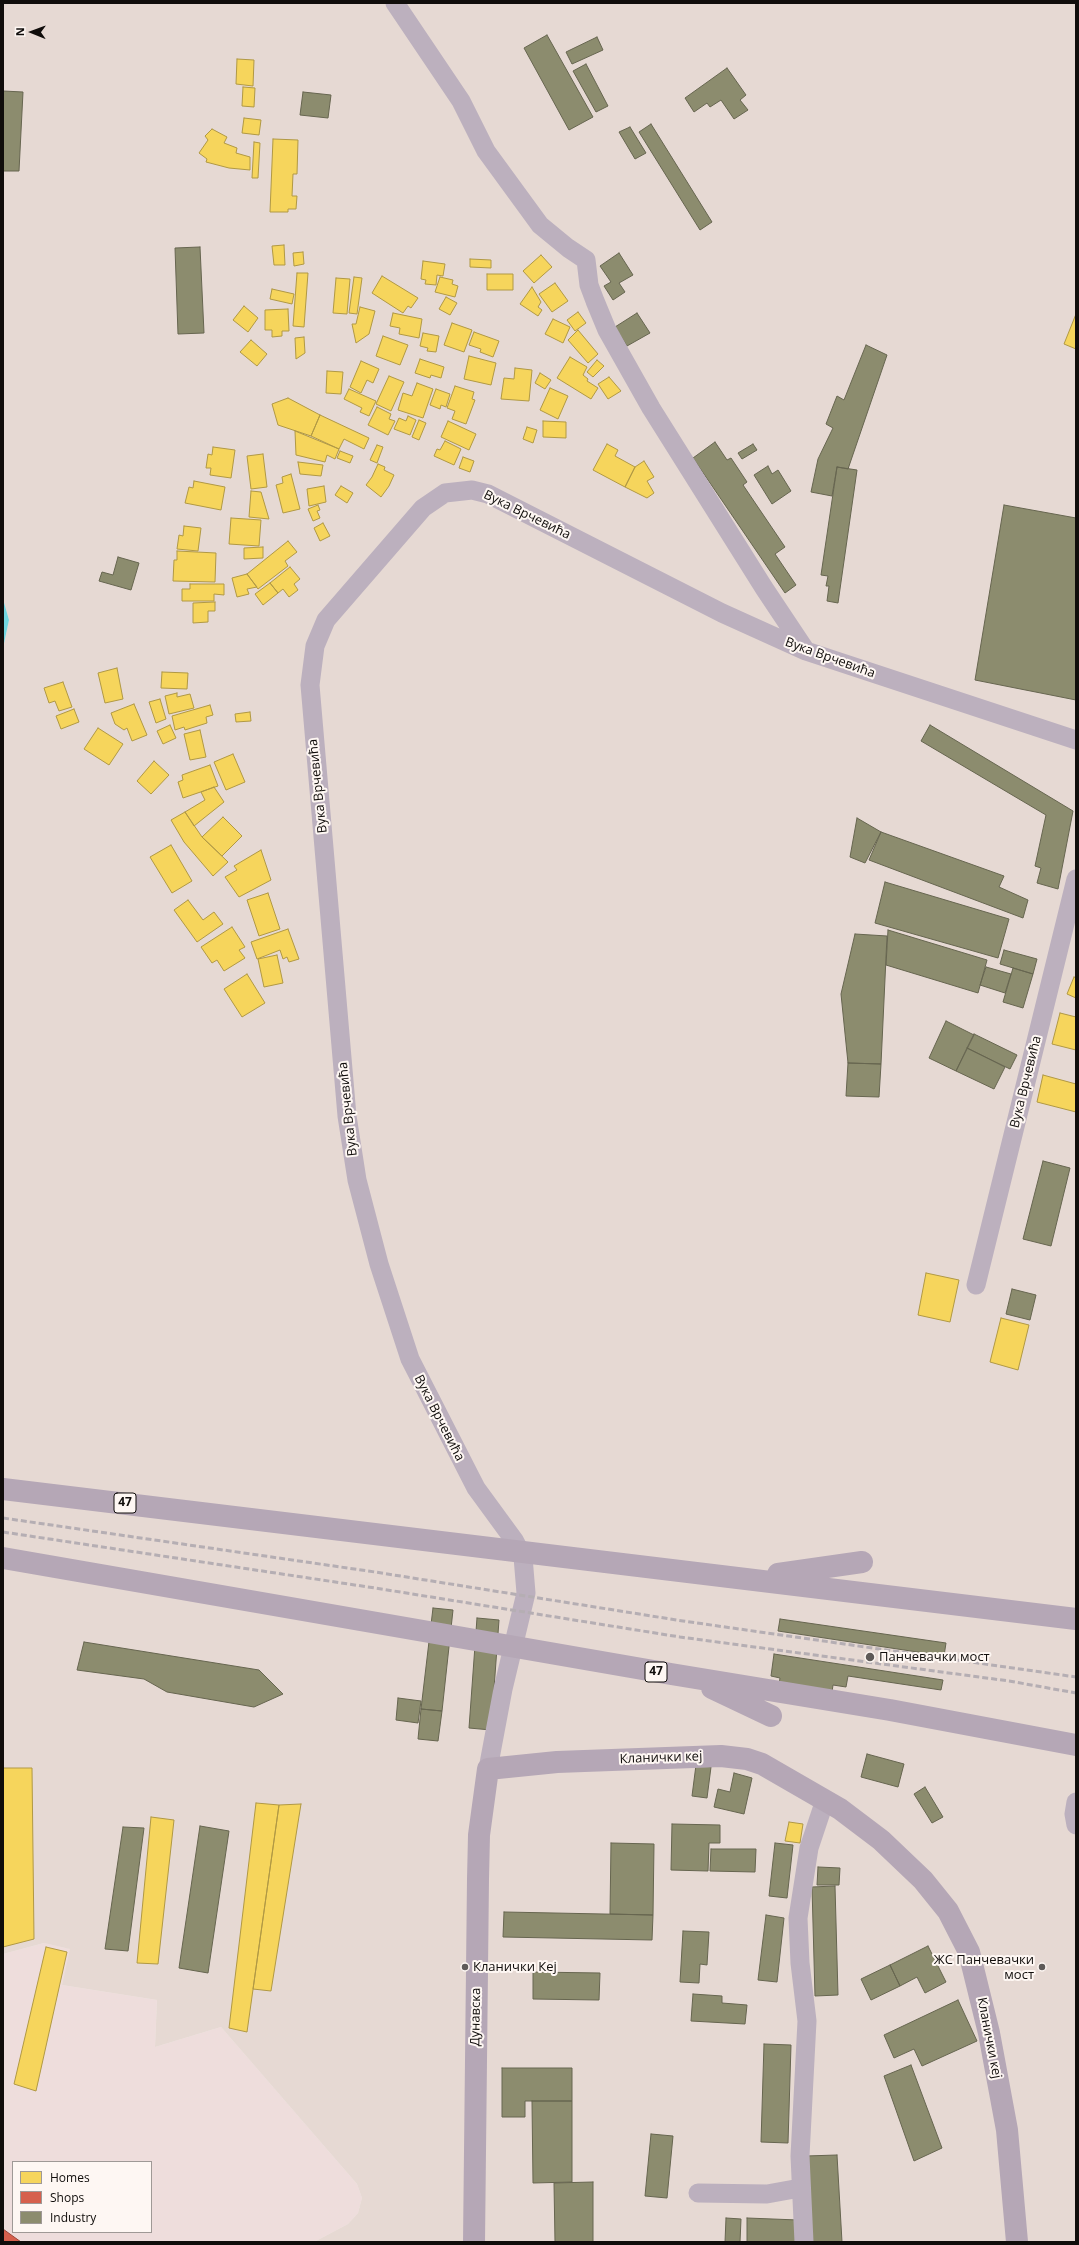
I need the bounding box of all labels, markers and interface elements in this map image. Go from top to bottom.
north arrow [12,12,52,52]
text: N [12,27,27,36]
street label: Вука Врчевића [481,487,573,543]
street label: Вука Врчевића [783,634,877,682]
street label: Вука Врчевића [305,738,331,834]
street label: Вука Врчевића [1007,1034,1045,1130]
street label: Вука Врчевића [335,1061,361,1157]
street label: Вука Врчевића [411,1372,467,1464]
road number: 47 [114,1493,136,1513]
place label: Панчевачки мост [879,1649,990,1665]
marker: Панчевачки мост [864,1651,876,1663]
road number: 47 [645,1662,667,1682]
street label: Кланички кеј [619,1749,703,1767]
place label: ЖС Панчевачки мост [934,1952,1034,1983]
place label: Кланички Кеј [473,1959,557,1975]
marker: Кланички Кеј [460,1962,470,1972]
marker: ЖС Панчевачки мост [1037,1962,1047,1972]
street label: Дунавска [468,1988,484,2046]
street label: Кланички кеј [973,1996,1005,2080]
legend [12,2161,152,2233]
text: Homes [50,2169,90,2186]
text: Shops [50,2189,84,2206]
text: Industry [50,2209,96,2226]

